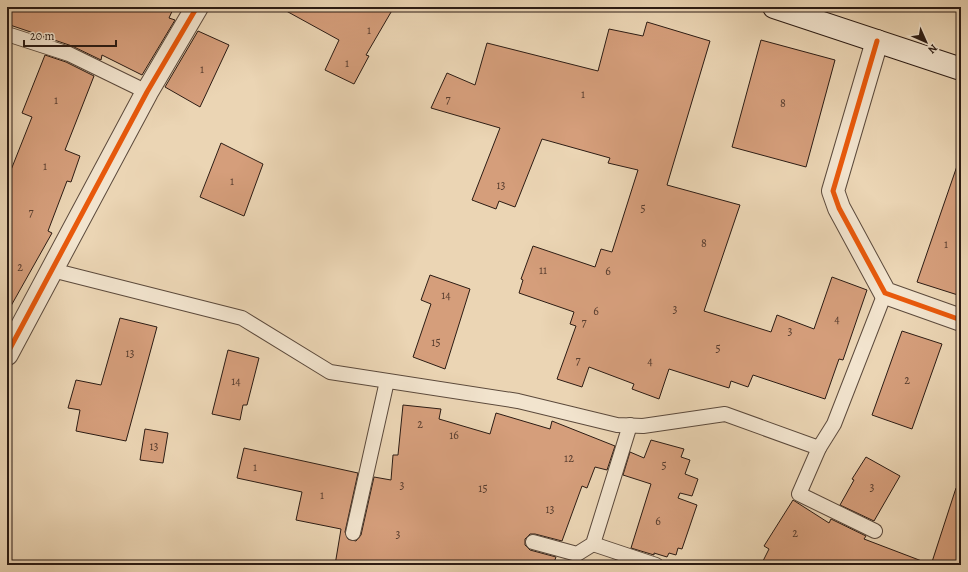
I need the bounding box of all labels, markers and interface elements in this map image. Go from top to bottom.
scale bar [24,22,116,48]
house number: 1 [367,22,371,38]
north arrow [906,22,946,62]
text: 20 m [30,28,54,44]
text: N [925,41,941,57]
house number: 1 [345,55,349,71]
house number: 1 [200,61,204,77]
house number: 1 [581,86,585,102]
house number: 7 [445,91,451,107]
house number: 1 [54,92,58,108]
house number: 8 [780,95,786,111]
house number: 1 [43,158,47,174]
house number: 1 [230,173,234,189]
house number: 13 [496,177,506,193]
house number: 5 [640,200,646,216]
house number: 7 [28,204,34,220]
house number: 8 [701,235,707,251]
house number: 1 [944,236,948,252]
house number: 2 [17,259,23,275]
house number: 11 [539,262,547,278]
house number: 6 [605,263,611,279]
house number: 14 [441,287,451,303]
house number: 3 [673,301,678,317]
house number: 6 [593,303,599,319]
house number: 4 [834,311,840,327]
house number: 7 [581,314,587,330]
house number: 3 [788,323,793,339]
house number: 15 [431,334,441,350]
house number: 5 [715,340,721,356]
house number: 13 [125,345,135,361]
house number: 7 [575,352,581,368]
house number: 4 [647,353,653,369]
house number: 2 [904,372,910,388]
house number: 14 [231,373,241,389]
house number: 2 [417,416,423,432]
house number: 16 [449,427,459,443]
house number: 13 [149,438,159,454]
house number: 12 [564,450,574,466]
house number: 5 [661,457,667,473]
house number: 1 [253,459,257,475]
house number: 3 [400,477,405,493]
house number: 3 [870,479,875,495]
house number: 15 [478,480,488,496]
house number: 1 [320,487,324,503]
house number: 13 [545,501,555,517]
house number: 6 [655,513,661,529]
house number: 2 [792,525,798,541]
house number: 3 [396,526,401,542]

